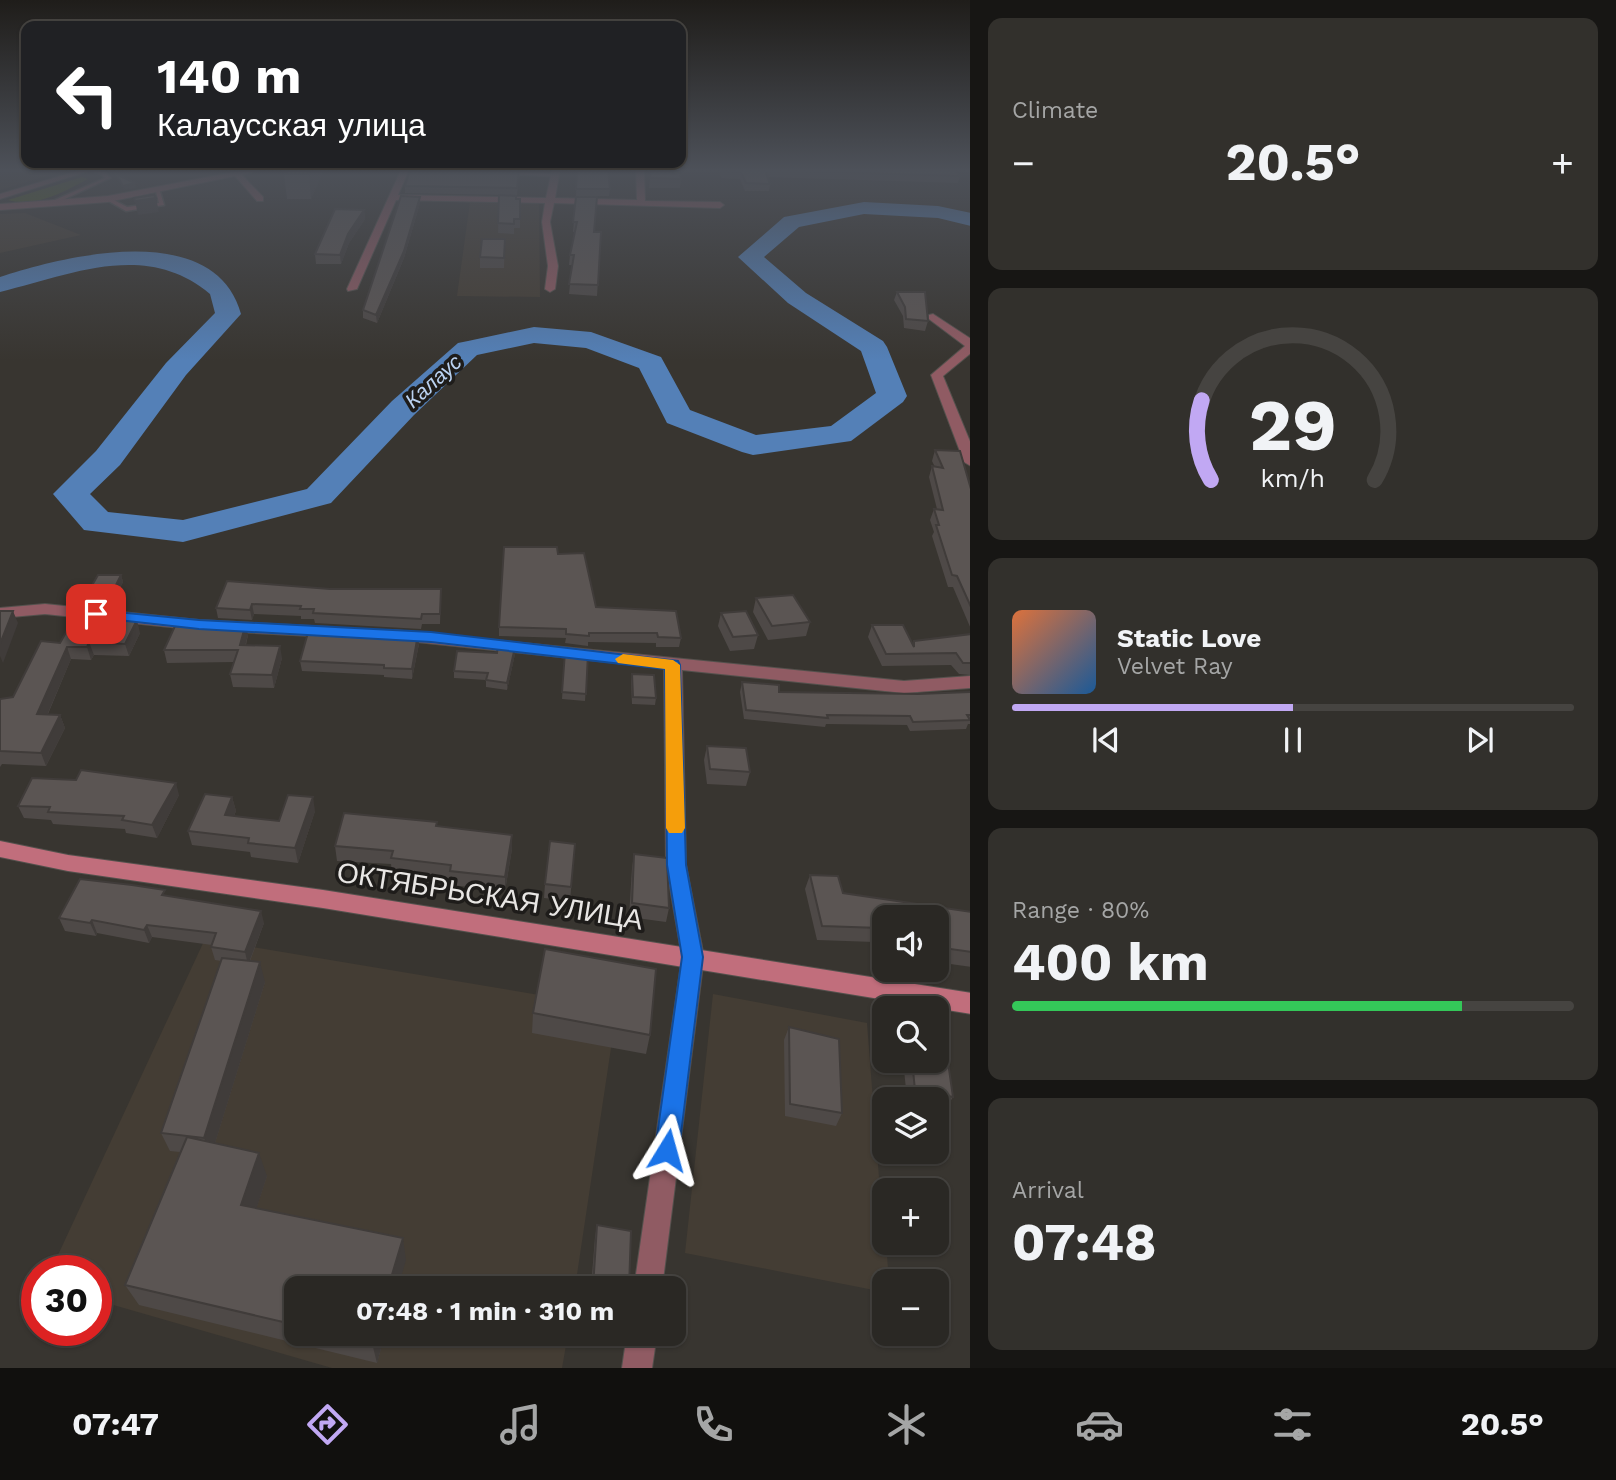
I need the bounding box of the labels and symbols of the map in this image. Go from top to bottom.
water label: Калаус [399,349,467,413]
pin [66,584,126,644]
street label: ОКТЯБРЬСКАЯ УЛИЦА [335,856,646,937]
position arrow [630,1113,704,1187]
speed limit sign: 30 [21,1255,112,1346]

